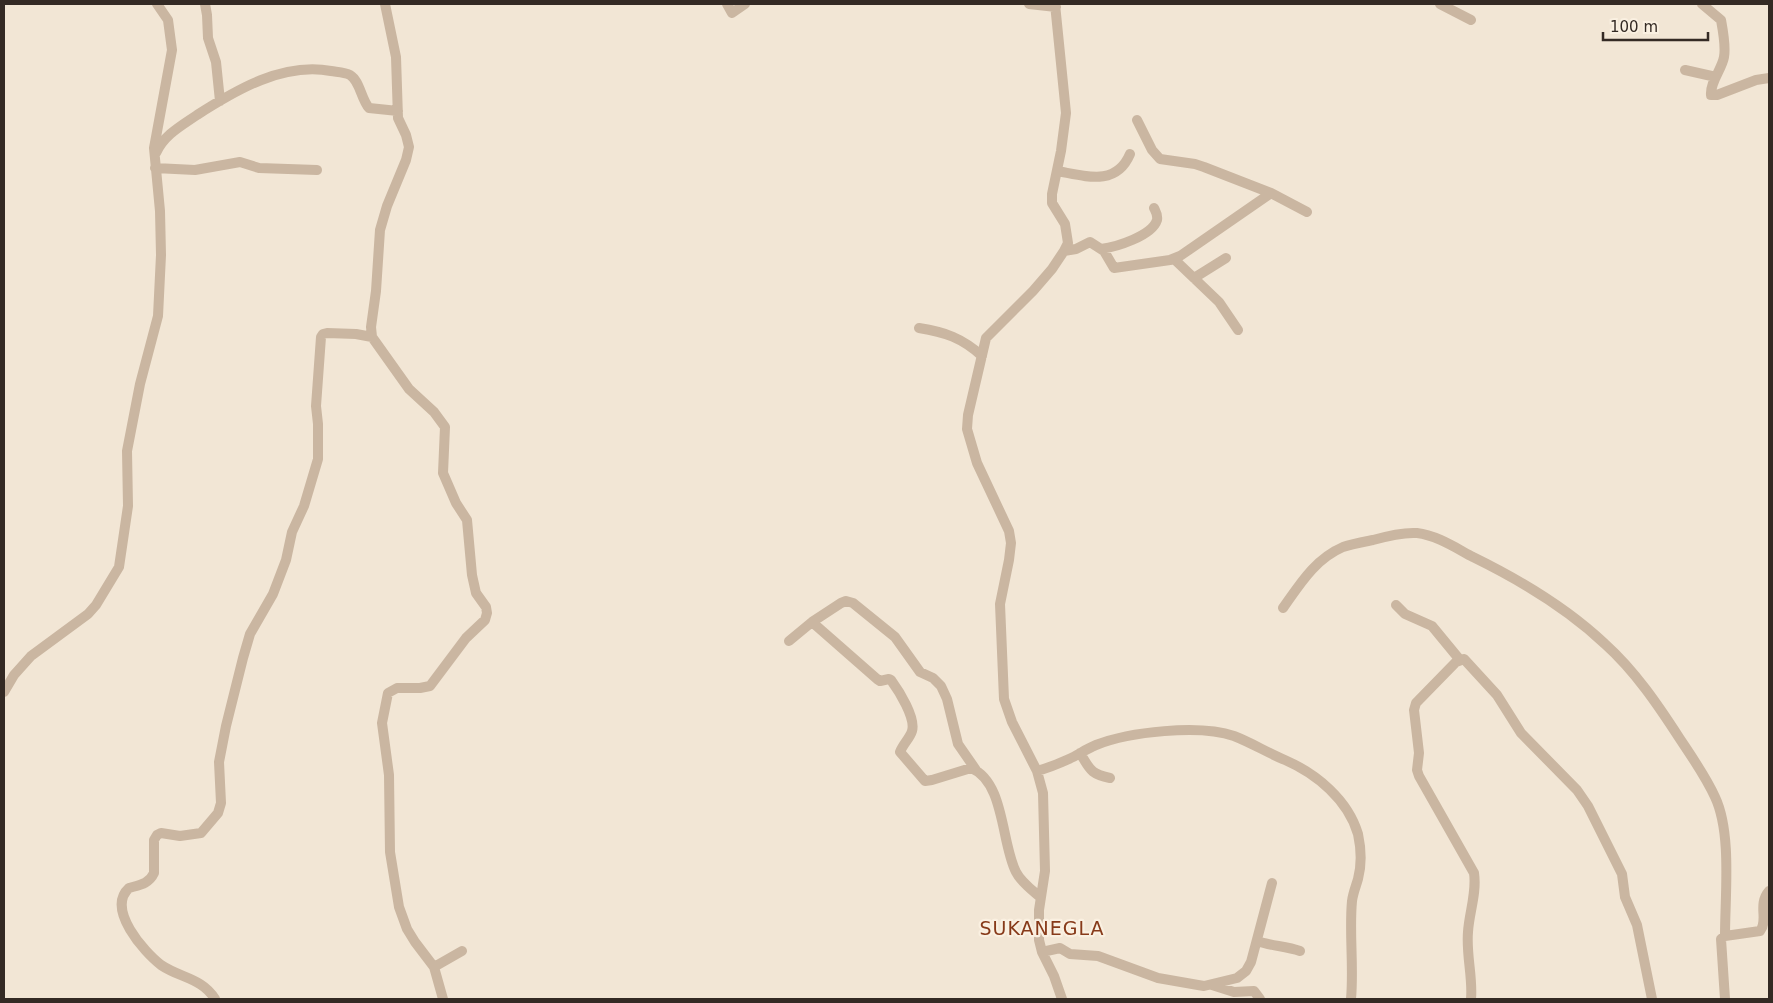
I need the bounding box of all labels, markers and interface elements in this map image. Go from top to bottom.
scale bar [1603,10,1708,42]
text: 100 m [1610,18,1658,36]
district label: SUKANEGLA [979,917,1105,939]

